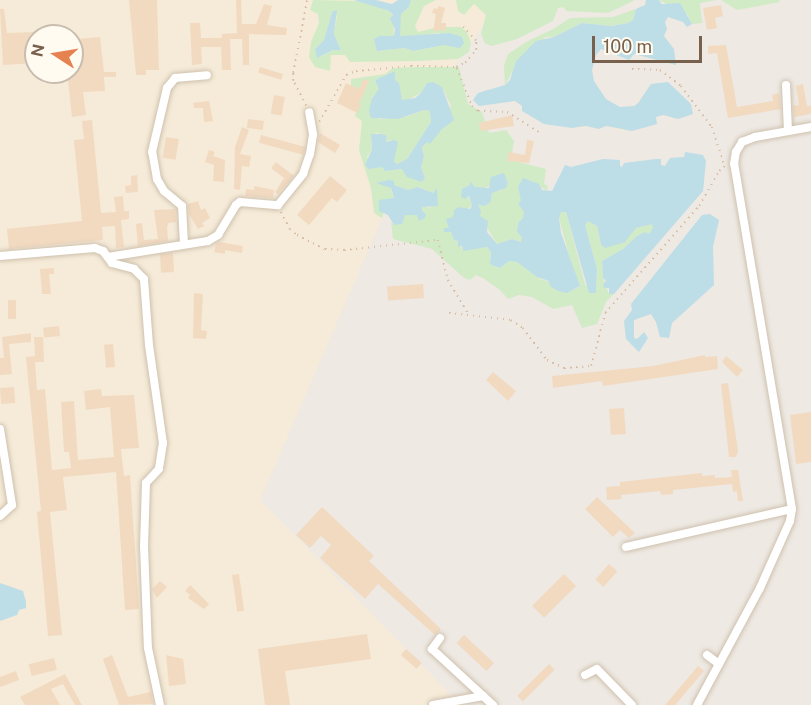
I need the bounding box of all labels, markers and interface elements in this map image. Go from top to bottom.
north arrow [24,24,84,84]
scale bar [595,24,704,62]
text: 100 m [603,36,652,57]
text: N [27,42,48,59]

